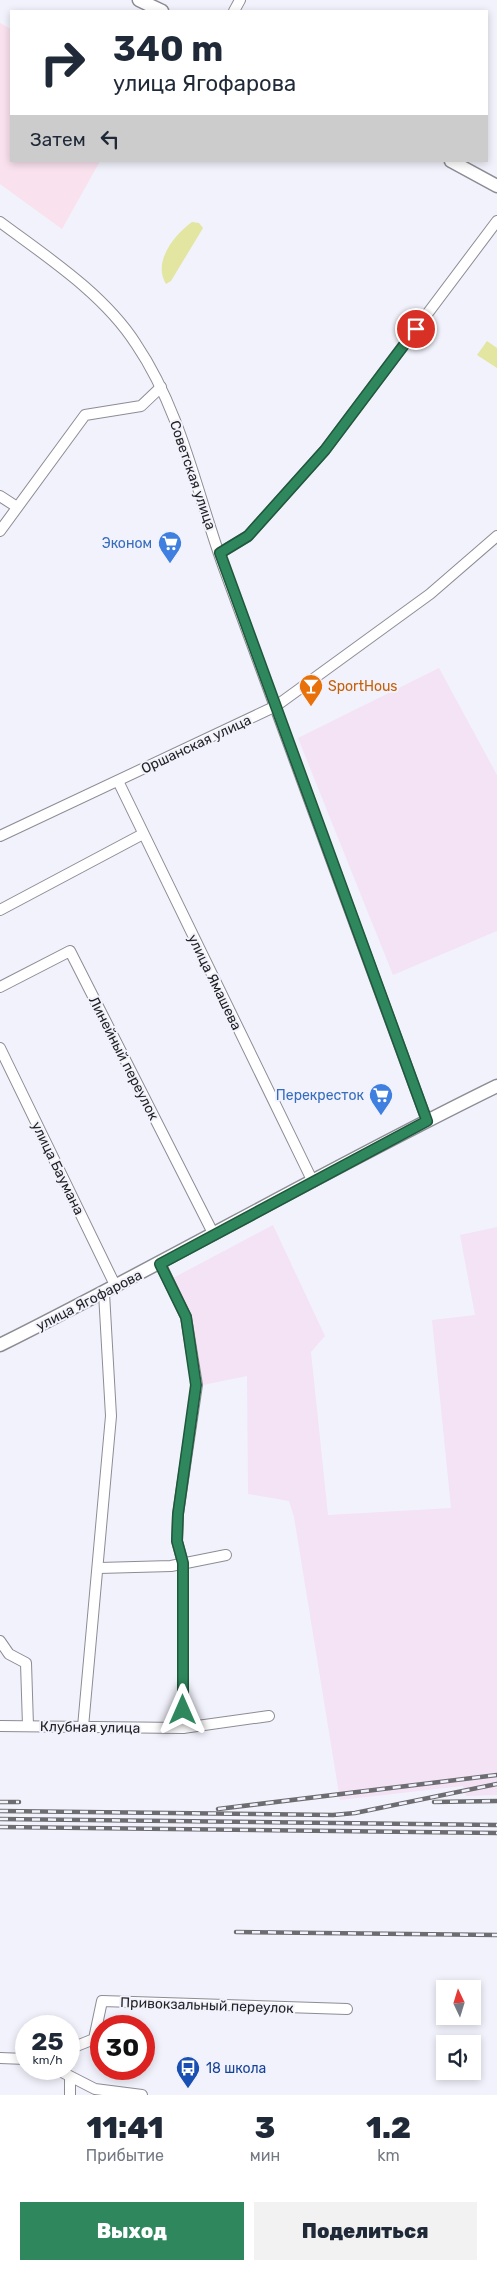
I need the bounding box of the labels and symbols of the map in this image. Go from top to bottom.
pin [395,308,437,350]
street label: Советская улица [166,418,219,532]
supermarket icon: Эконом [157,530,183,564]
place label: Эконом [102,535,152,552]
bar icon: SportHous [298,673,324,707]
place label: SportHous [328,678,397,695]
street label: Оршанская улица [139,712,254,777]
street label: улица Ямашева [184,931,245,1033]
street label: Линейный переулок [85,994,162,1123]
supermarket icon: Перекресток [368,1082,394,1116]
place label: Перекресток [276,1087,364,1104]
street label: улица Баумана [28,1119,87,1218]
street label: улица Ягофарова [33,1266,145,1334]
position arrow [156,1683,208,1735]
street label: Клубная улица [40,1718,140,1737]
north arrow [436,1980,481,2025]
street label: Привокзальный переулок [120,1994,295,2017]
speed limit sign: 30 [90,2015,155,2080]
bus stop icon: 18 школа [175,2055,201,2089]
place label: 18 школа [206,2060,266,2077]

